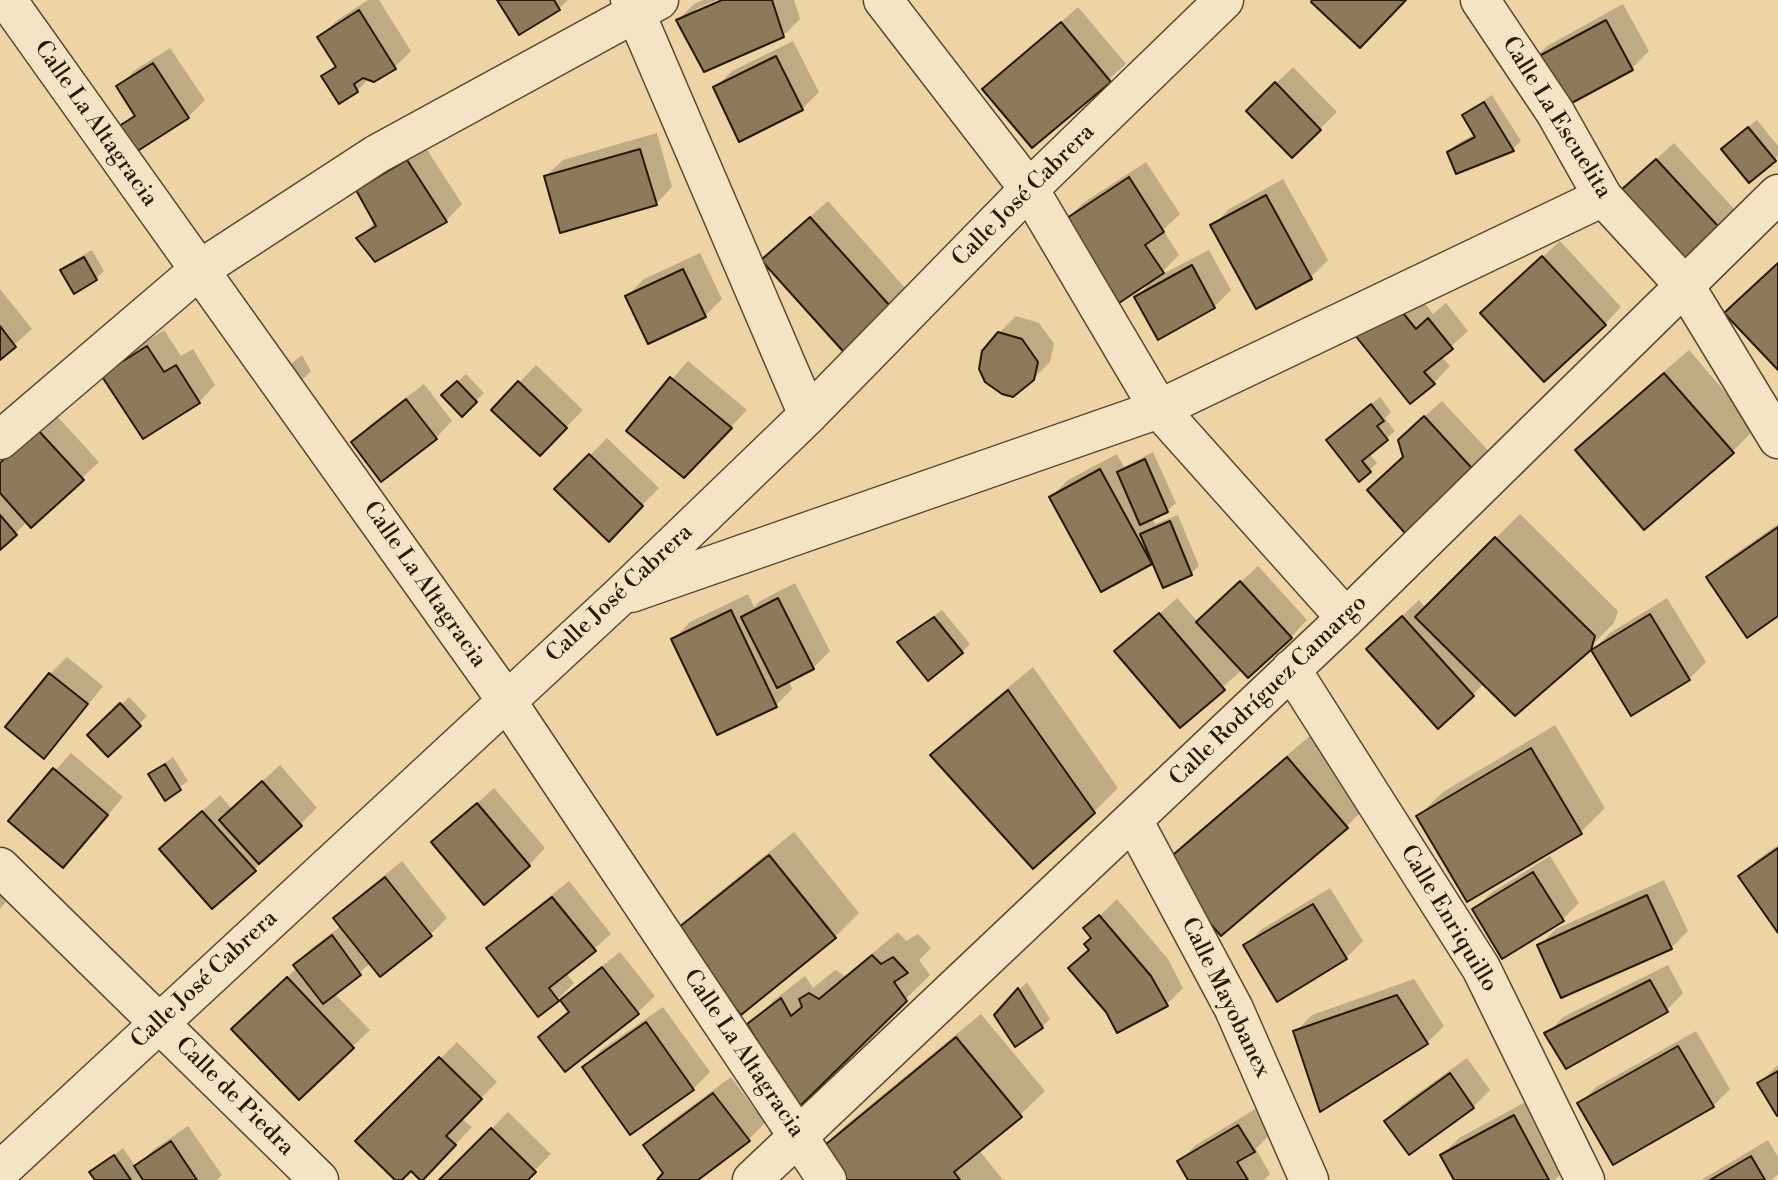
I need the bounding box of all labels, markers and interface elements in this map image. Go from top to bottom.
street label: Calle La Escuelita [1495,32,1617,204]
street label: Calle La Altagracia [27,36,163,212]
street label: Calle José Cabrera [947,119,1101,273]
street label: Calle La Altagracia [356,497,492,673]
street label: Calle José Cabrera [541,519,699,669]
street label: Calle Rodríguez Camargo [1165,590,1373,792]
street label: Calle Enriquillo [1393,841,1503,997]
street label: Calle José Cabrera [126,905,284,1055]
street label: Calle Mayobanex [1174,914,1276,1082]
street label: Calle La Altagracia [677,965,809,1143]
street label: Calle de Piedra [169,1032,299,1162]

